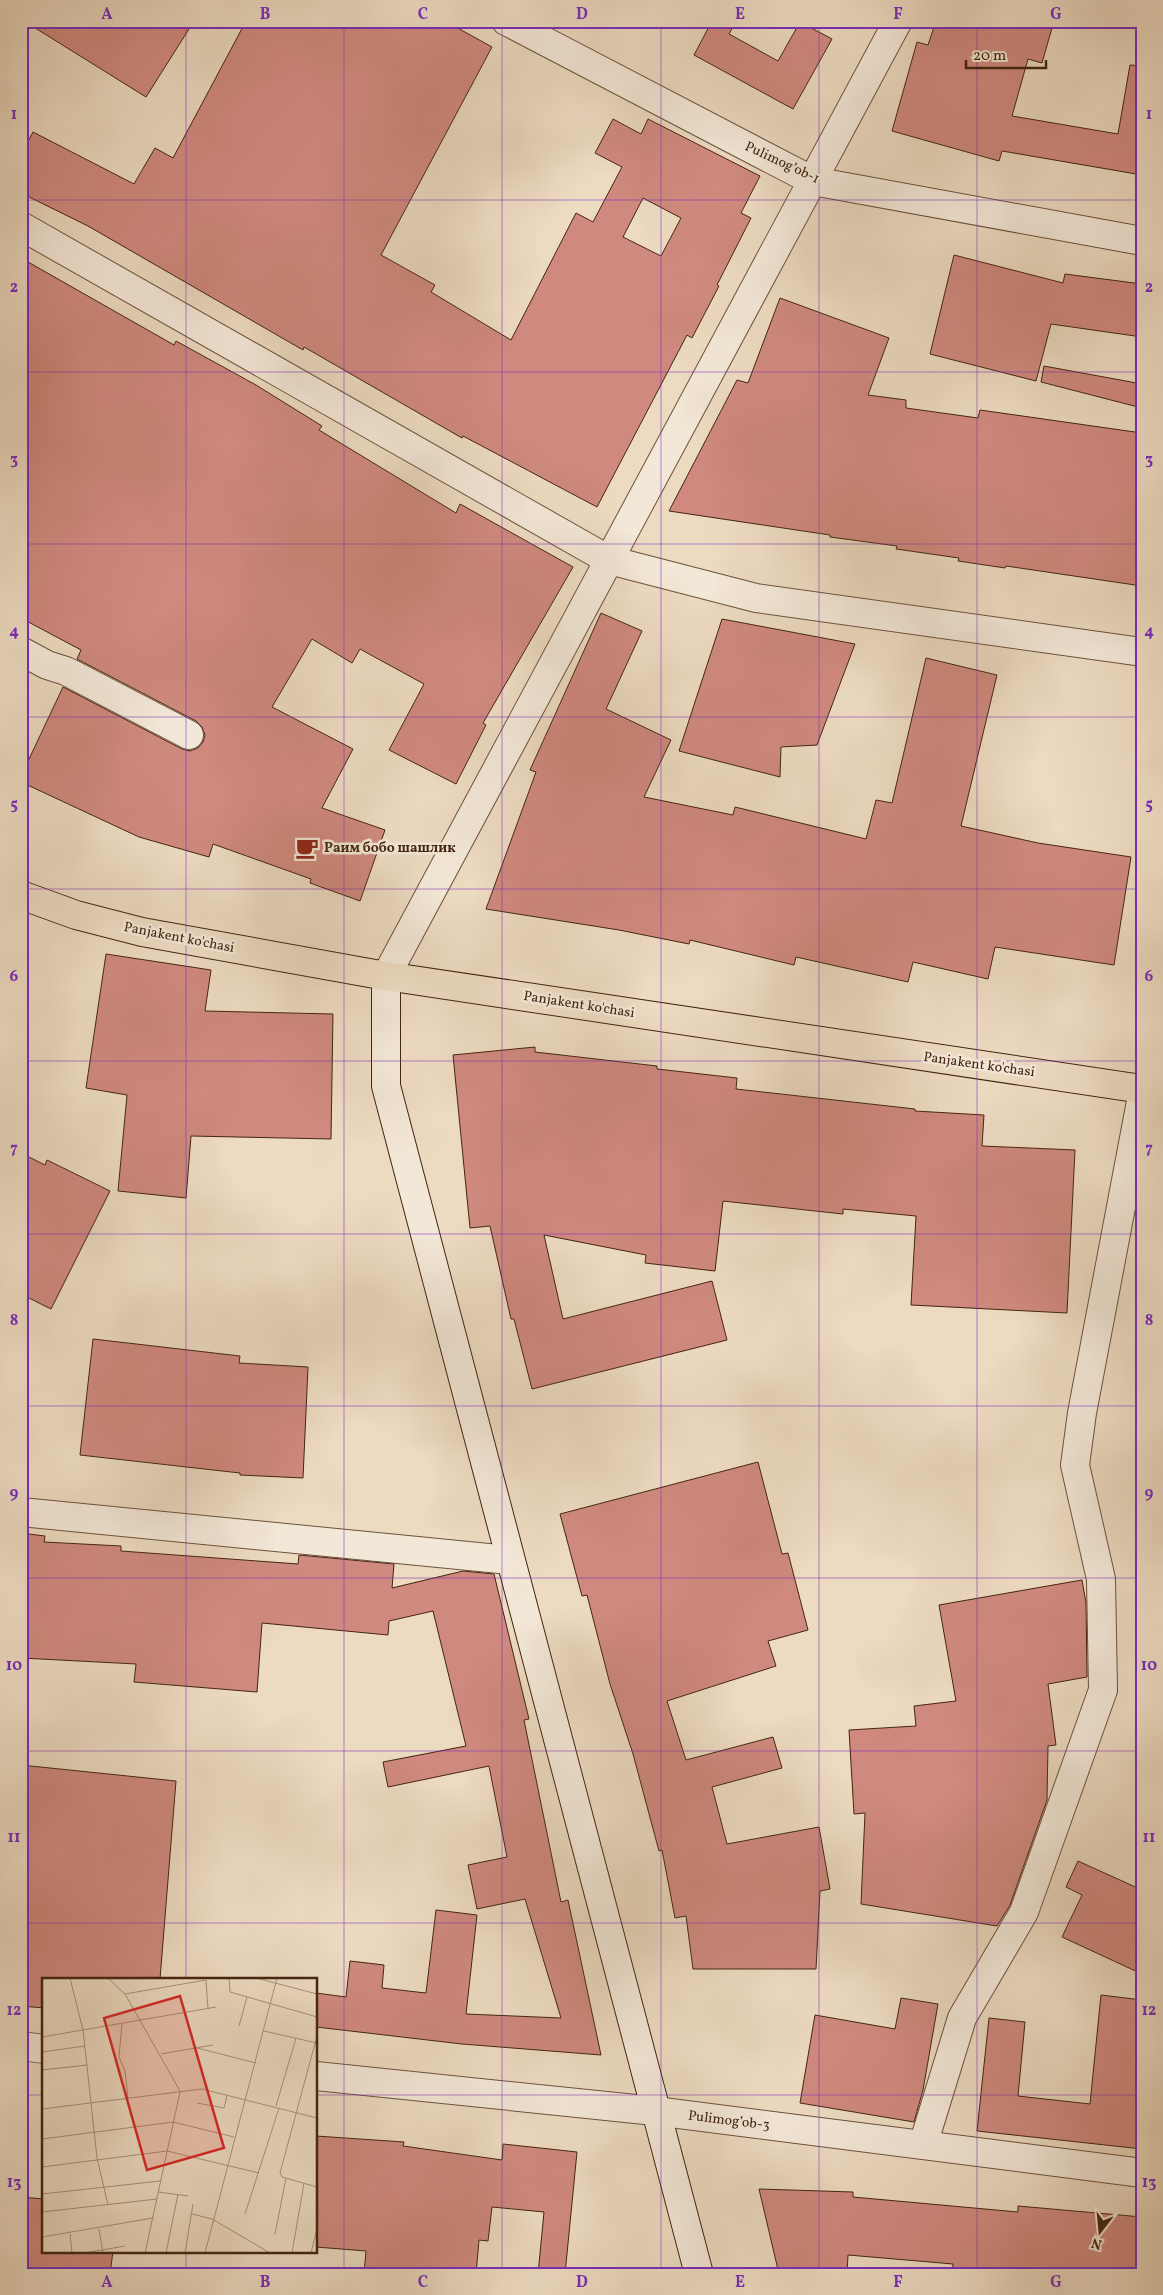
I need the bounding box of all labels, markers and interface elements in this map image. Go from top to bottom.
text: A [101,4,113,26]
text: B [260,4,271,26]
text: C [418,4,428,26]
text: D [576,4,588,26]
text: E [735,4,745,26]
text: F [893,4,903,26]
text: G [1050,4,1062,26]
scale bar [966,38,1046,70]
text: 20 m [973,46,1006,67]
text: 1 [11,104,17,126]
text: 1 [1146,104,1152,126]
street label: Pulimog’ob-1 [741,137,823,189]
text: 2 [10,277,18,299]
text: 2 [1145,277,1153,299]
text: 3 [10,449,18,471]
text: 3 [1145,449,1153,471]
text: 4 [9,621,19,643]
text: 4 [1144,621,1154,643]
text: 5 [10,794,18,816]
text: 5 [1145,794,1153,816]
cafe icon: Раим бобо шашлик [294,835,320,861]
place label: Раим бобо шашлик [324,839,456,858]
street label: Panjakent ko'chasi [122,918,236,958]
text: 6 [10,966,19,988]
text: 6 [1145,966,1154,988]
street label: Panjakent ko'chasi [522,987,636,1023]
street label: Panjakent ko'chasi [922,1048,1036,1082]
text: 7 [10,1138,18,1160]
text: 7 [1145,1138,1153,1160]
text: 8 [10,1310,18,1332]
text: 8 [1145,1310,1153,1332]
text: 9 [10,1483,19,1505]
text: 9 [1145,1483,1154,1505]
text: 10 [6,1655,22,1677]
text: 10 [1141,1655,1157,1677]
text: 11 [8,1827,20,1849]
text: 11 [1143,1827,1155,1849]
inset map [42,1978,318,2252]
text: 12 [7,2000,21,2022]
text: 12 [1142,2000,1156,2022]
street label: Pulimog’ob-3 [687,2107,771,2135]
text: 13 [7,2172,21,2194]
text: 13 [1142,2172,1156,2194]
north arrow [1076,2208,1126,2258]
text: N [1089,2233,1104,2254]
text: A [101,2272,113,2294]
text: B [260,2272,271,2294]
text: C [418,2272,428,2294]
text: D [576,2272,588,2294]
text: E [735,2272,745,2294]
text: F [893,2272,903,2294]
text: G [1050,2272,1062,2294]

